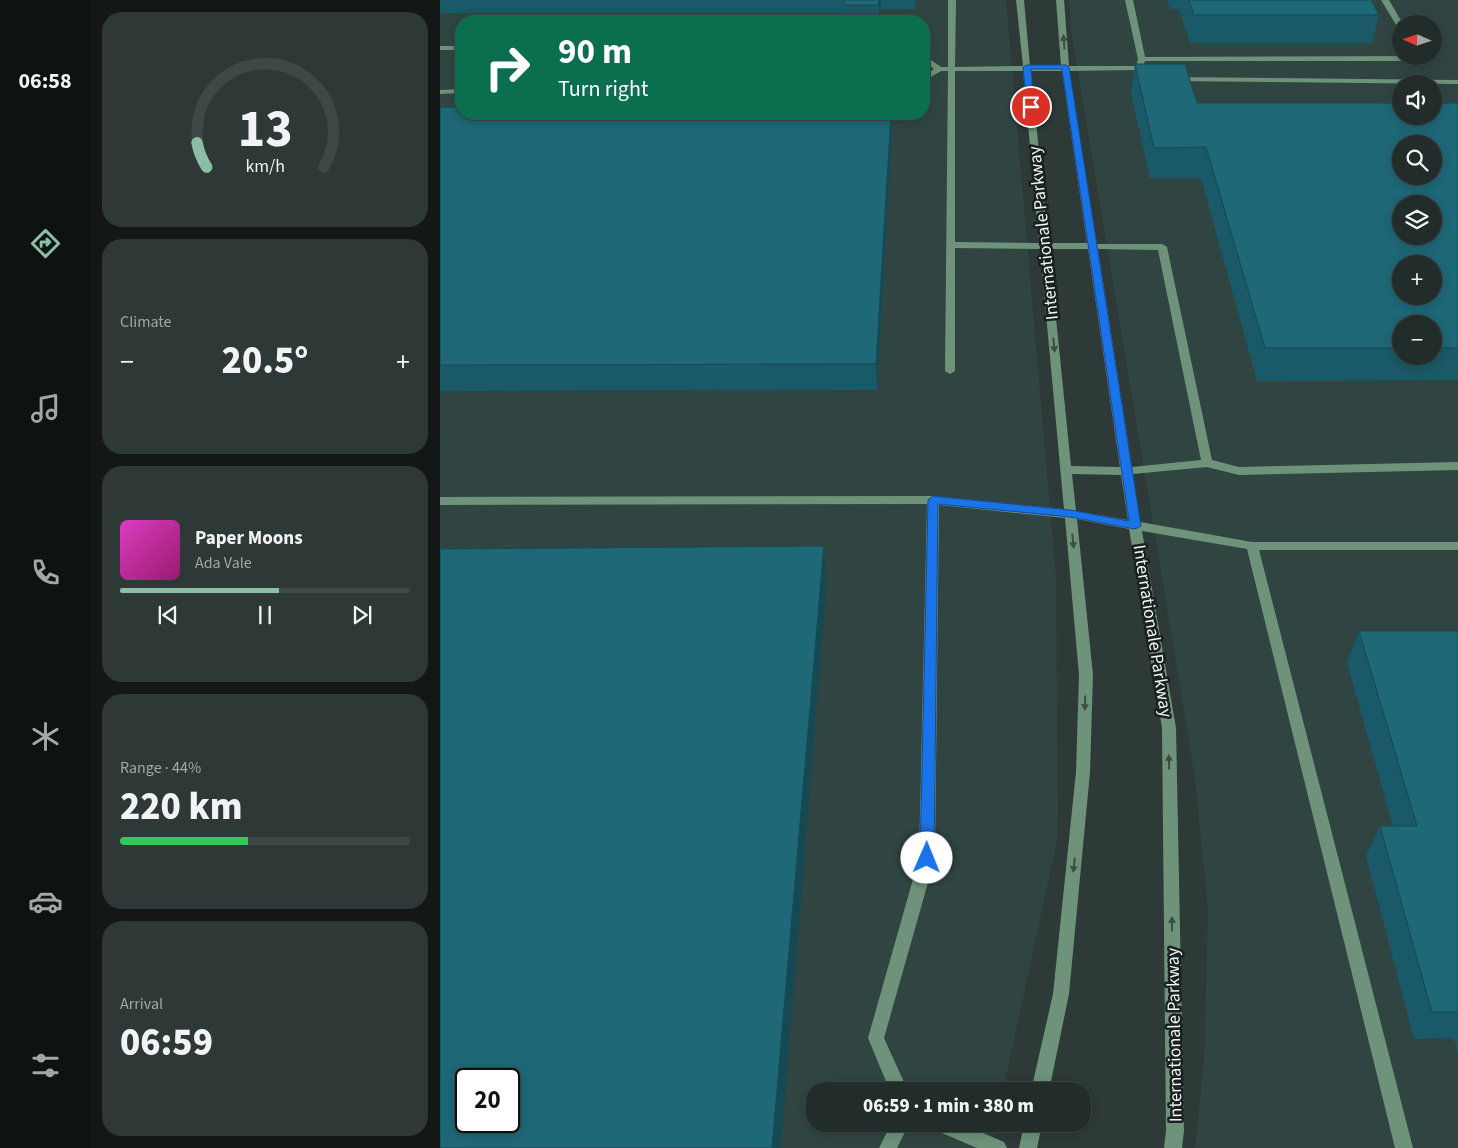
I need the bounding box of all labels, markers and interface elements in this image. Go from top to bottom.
north arrow [1392,15,1442,65]
map controls [1392,15,1442,365]
text: 90 m [558,27,632,77]
one-way arrow [1059,34,1067,50]
icon: right [475,35,540,100]
text: 06:58 [18,65,72,97]
text: Turn right [558,73,648,105]
button: sound [1392,75,1442,125]
pin [1010,86,1052,128]
text: 13 [238,93,292,167]
icon: arrive [1017,93,1045,121]
button: search [1392,135,1442,185]
street label: Internationale Parkway [1022,144,1065,321]
text: km/h [245,154,285,179]
button: layers [1392,195,1442,245]
icon: directions [28,226,63,261]
button: + [1392,255,1442,305]
text: Climate [120,311,171,333]
button: − [1392,315,1442,365]
text: 20.5° [222,334,308,388]
one-way arrow [1050,337,1058,353]
text: − [120,342,134,382]
text: + [396,342,410,382]
icon: music [28,391,63,426]
text: Paper Moons [195,525,303,552]
one-way arrow [1069,534,1077,550]
street label: Internationale Parkway [1127,543,1179,720]
text: Ada Vale [195,552,252,574]
icon: phone [28,555,63,590]
icon: previous [154,601,182,629]
icon: pause [251,601,279,629]
icon: next [348,601,376,629]
one-way arrow [1081,695,1089,711]
icon: climate [28,719,63,754]
one-way arrow [1165,754,1173,770]
text: Range · 44% [120,757,201,779]
text: 220 km [120,780,242,834]
position arrow [900,831,952,883]
one-way arrow [1070,857,1078,873]
icon: car [28,884,63,919]
one-way arrow [1168,916,1176,932]
street label: Internationale Parkway [1160,947,1189,1122]
text: Arrival [120,993,163,1015]
text: 06:59 [120,1016,213,1070]
icon: filters [28,1048,63,1083]
speed limit sign: 20 [455,1068,520,1133]
text: 06:59 · 1 min · 380 m [863,1093,1034,1120]

